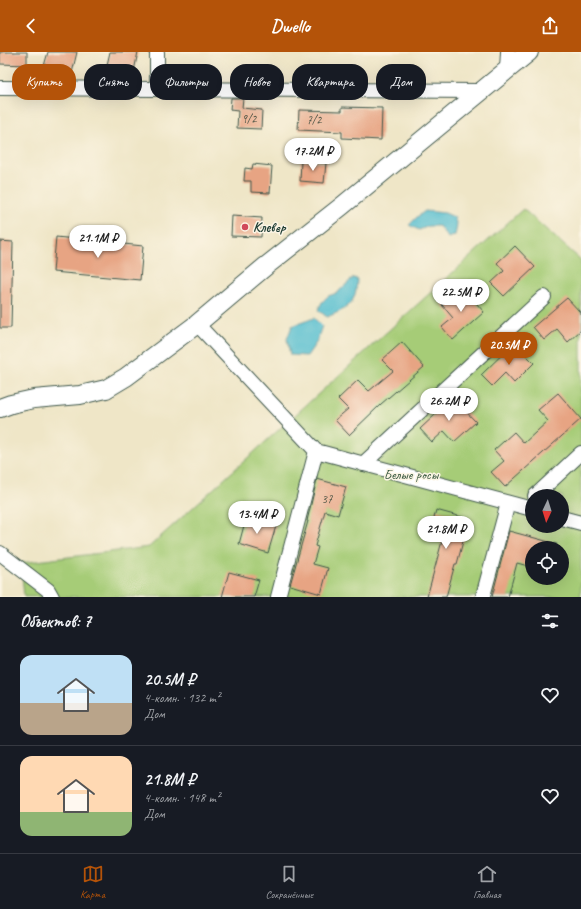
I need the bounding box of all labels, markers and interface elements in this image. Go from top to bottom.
icon: back [20,15,42,37]
text: Dwello [271,15,310,37]
icon: share [539,15,561,37]
chip: Купить [12,64,76,100]
chip: Снять [84,64,142,100]
chip: Фильтры [150,64,222,100]
chip: Новое [230,64,284,100]
chip: Квартира [292,64,368,100]
chip: Дом [376,64,426,100]
house number: 9/2 [242,111,258,127]
house number: 7/2 [307,112,323,128]
pin: 17.2M ₽ [276,138,350,172]
text: 17.2M ₽ [293,143,333,159]
place label: Клевер [253,219,287,236]
marker: Клевер [240,222,250,232]
pin: 21.1M ₽ [61,225,135,259]
text: 21.1M ₽ [78,230,118,246]
pin: 22.5M ₽ [424,279,498,313]
text: 22.5M ₽ [441,284,481,300]
pin: 20.5M ₽ [472,332,546,366]
text: 20.5M ₽ [489,337,529,353]
pin: 26.2M ₽ [412,388,486,422]
text: 26.2M ₽ [429,393,469,409]
park label: Белые росы [384,466,440,483]
north arrow [525,489,569,533]
map controls [525,489,569,585]
house number: 37 [322,491,333,507]
pin: 13.4M ₽ [220,501,294,535]
text: 13.4M ₽ [237,506,277,522]
pin: 21.8M ₽ [409,516,483,550]
text: 21.8M ₽ [426,521,466,537]
button: locate [525,541,569,585]
icon: filters [539,610,561,632]
text: Объектов: 7 [20,611,91,632]
text: 20.5M ₽ [144,669,195,690]
icon: home [52,671,100,719]
icon: heart [539,684,561,706]
text: 4-комн. · 132 m² [144,690,220,706]
text: Дом [144,706,165,722]
text: 21.8M ₽ [144,769,196,790]
icon: home [52,772,100,820]
icon: heart [539,785,561,807]
text: 4-комн. · 148 m² [144,790,220,806]
text: Дом [144,806,165,822]
tab: Карта [80,863,105,901]
tab: Сохранённые [265,863,313,901]
tab: Главная [473,863,501,901]

